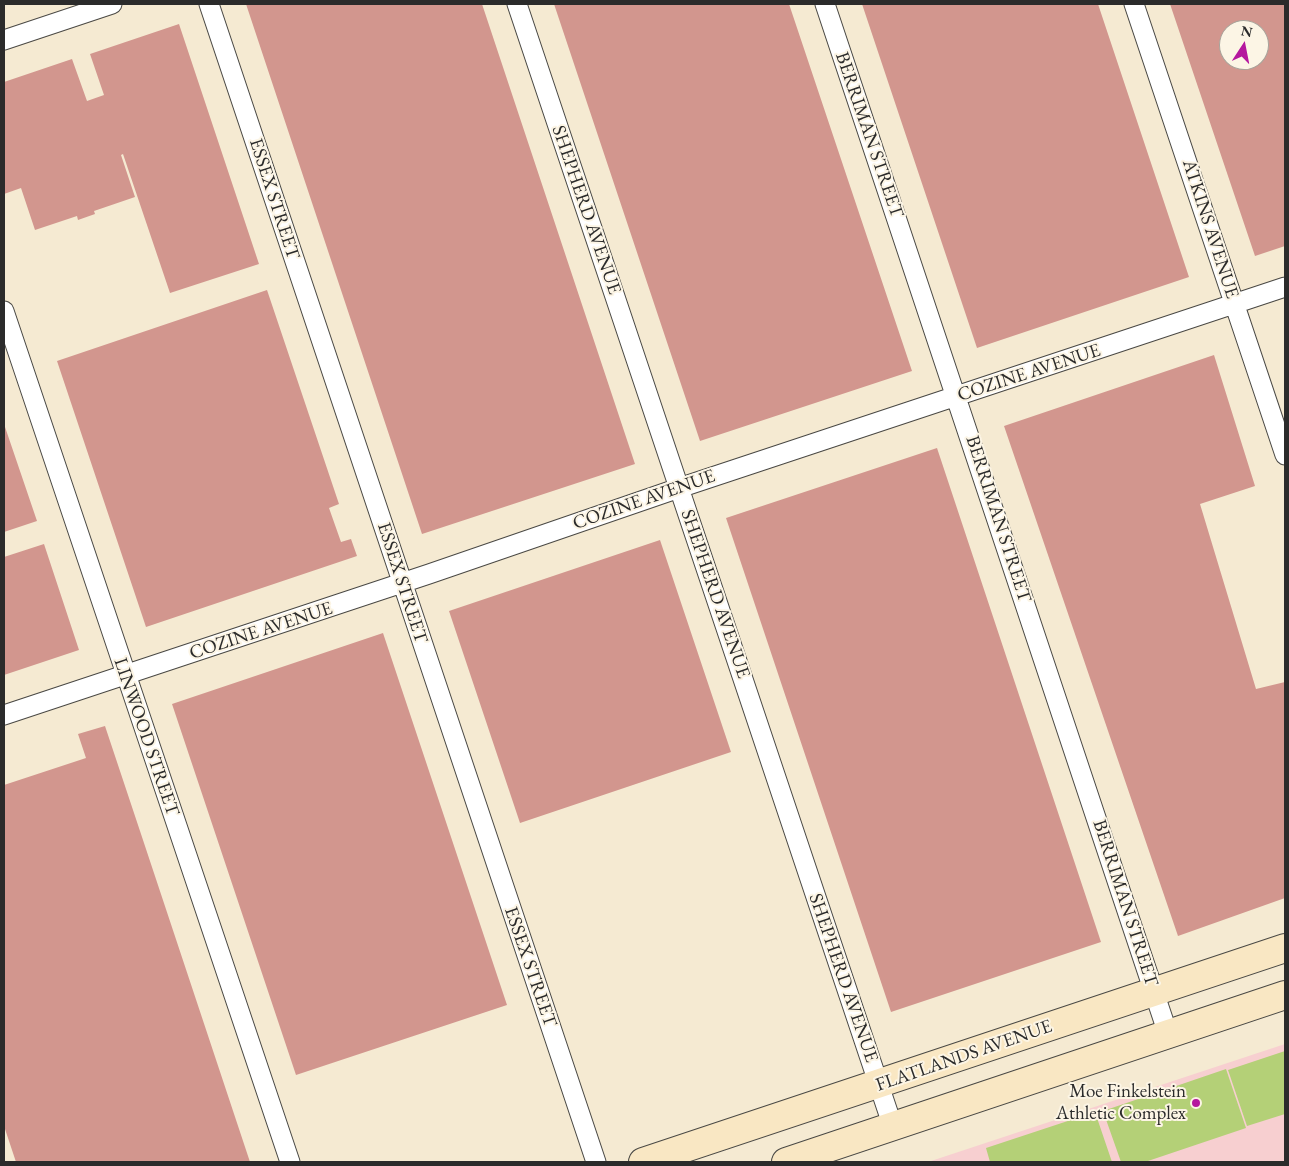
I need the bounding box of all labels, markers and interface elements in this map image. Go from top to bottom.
north arrow [1219,20,1269,70]
text: N [1239,21,1254,41]
street label: BERRIMAN STREET [830,49,908,221]
street label: SHEPHERD AVENUE [546,123,626,297]
street label: ESSEX STREET [244,136,304,262]
street label: ATKINS AVENUE [1177,157,1243,301]
street label: COZINE AVENUE [955,339,1103,407]
street label: BERRIMAN STREET [960,433,1036,605]
street label: COZINE AVENUE [570,465,718,535]
street label: SHEPHERD AVENUE [675,507,755,681]
street label: ESSEX STREET [372,520,432,646]
street label: COZINE AVENUE [187,597,335,665]
street label: LINWOOD STREET [108,655,184,819]
street label: BERRIMAN STREET [1087,817,1163,989]
street label: SHEPHERD AVENUE [803,891,883,1065]
street label: ESSEX STREET [499,904,561,1030]
street label: FLATLANDS AVENUE [873,1015,1055,1097]
place label: Moe Finkelstein Athletic Complex [1056,1081,1186,1125]
marker: Moe Finkelstein Athletic Complex [1190,1097,1202,1109]

